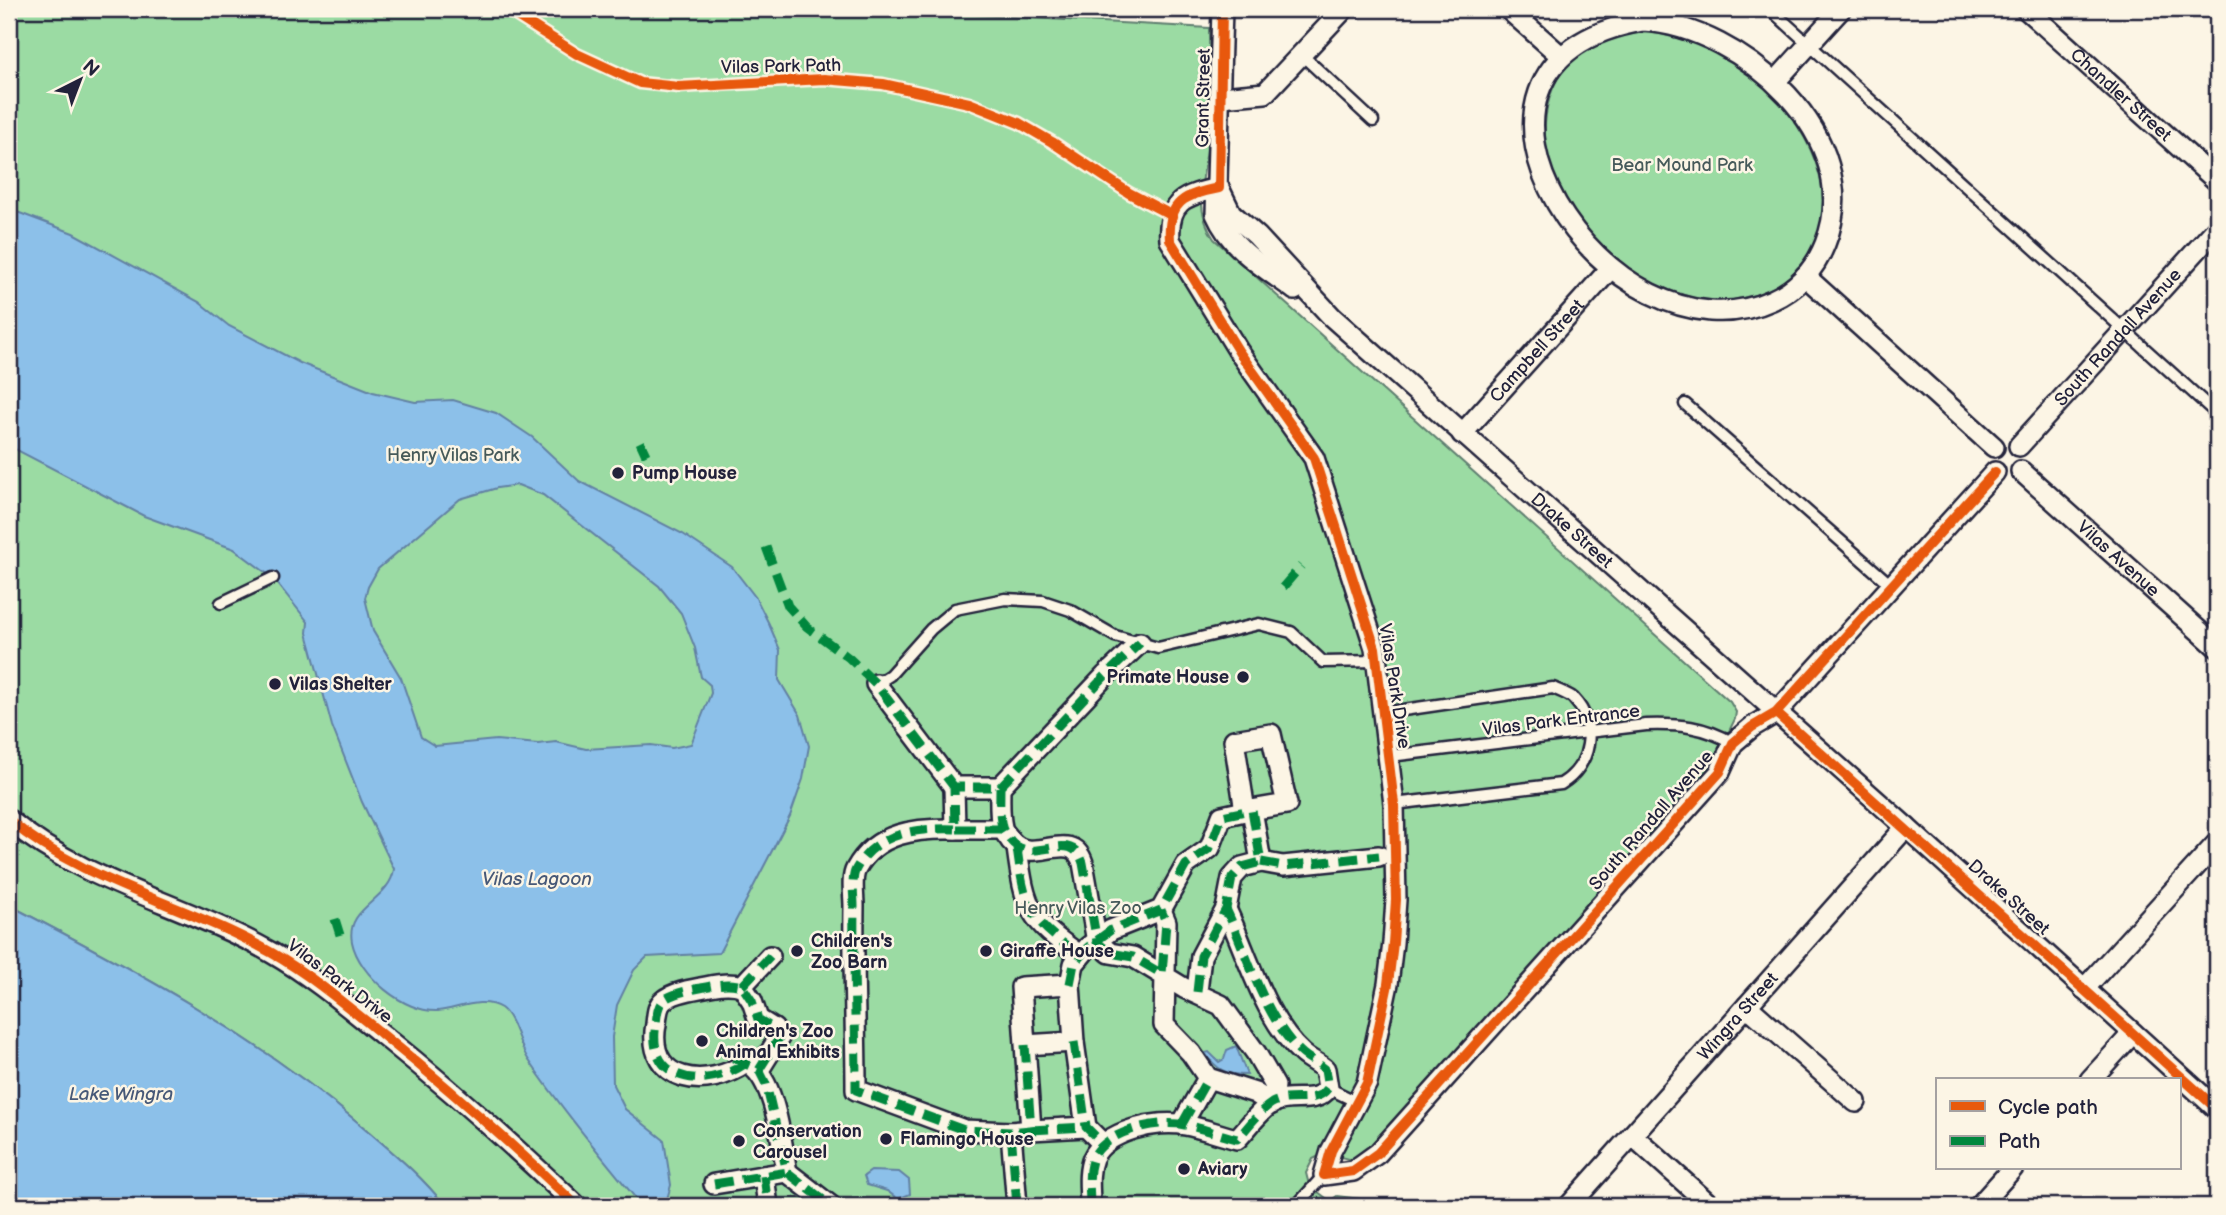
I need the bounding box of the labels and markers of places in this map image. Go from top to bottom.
place label: Pump House [632,463,737,484]
marker: Pump House [610,465,626,481]
place label: Primate House [1107,667,1229,688]
marker: Primate House [1235,669,1251,685]
place label: Vilas Shelter [289,674,393,695]
marker: Vilas Shelter [267,676,283,692]
place label: Children's Zoo Barn [811,931,893,973]
place label: Giraffe House [1000,941,1114,962]
marker: Children's Zoo Barn [789,943,805,959]
marker: Giraffe House [978,943,994,959]
place label: Children's Zoo Animal Exhibits [715,1021,840,1063]
marker: Children's Zoo Animal Exhibits [694,1033,710,1049]
place label: Conservation Carousel [753,1121,862,1163]
place label: Flamingo House [900,1129,1034,1150]
marker: Flamingo House [878,1131,894,1147]
marker: Conservation Carousel [731,1133,747,1149]
place label: Aviary [1197,1159,1248,1180]
marker: Aviary [1176,1161,1192,1177]

